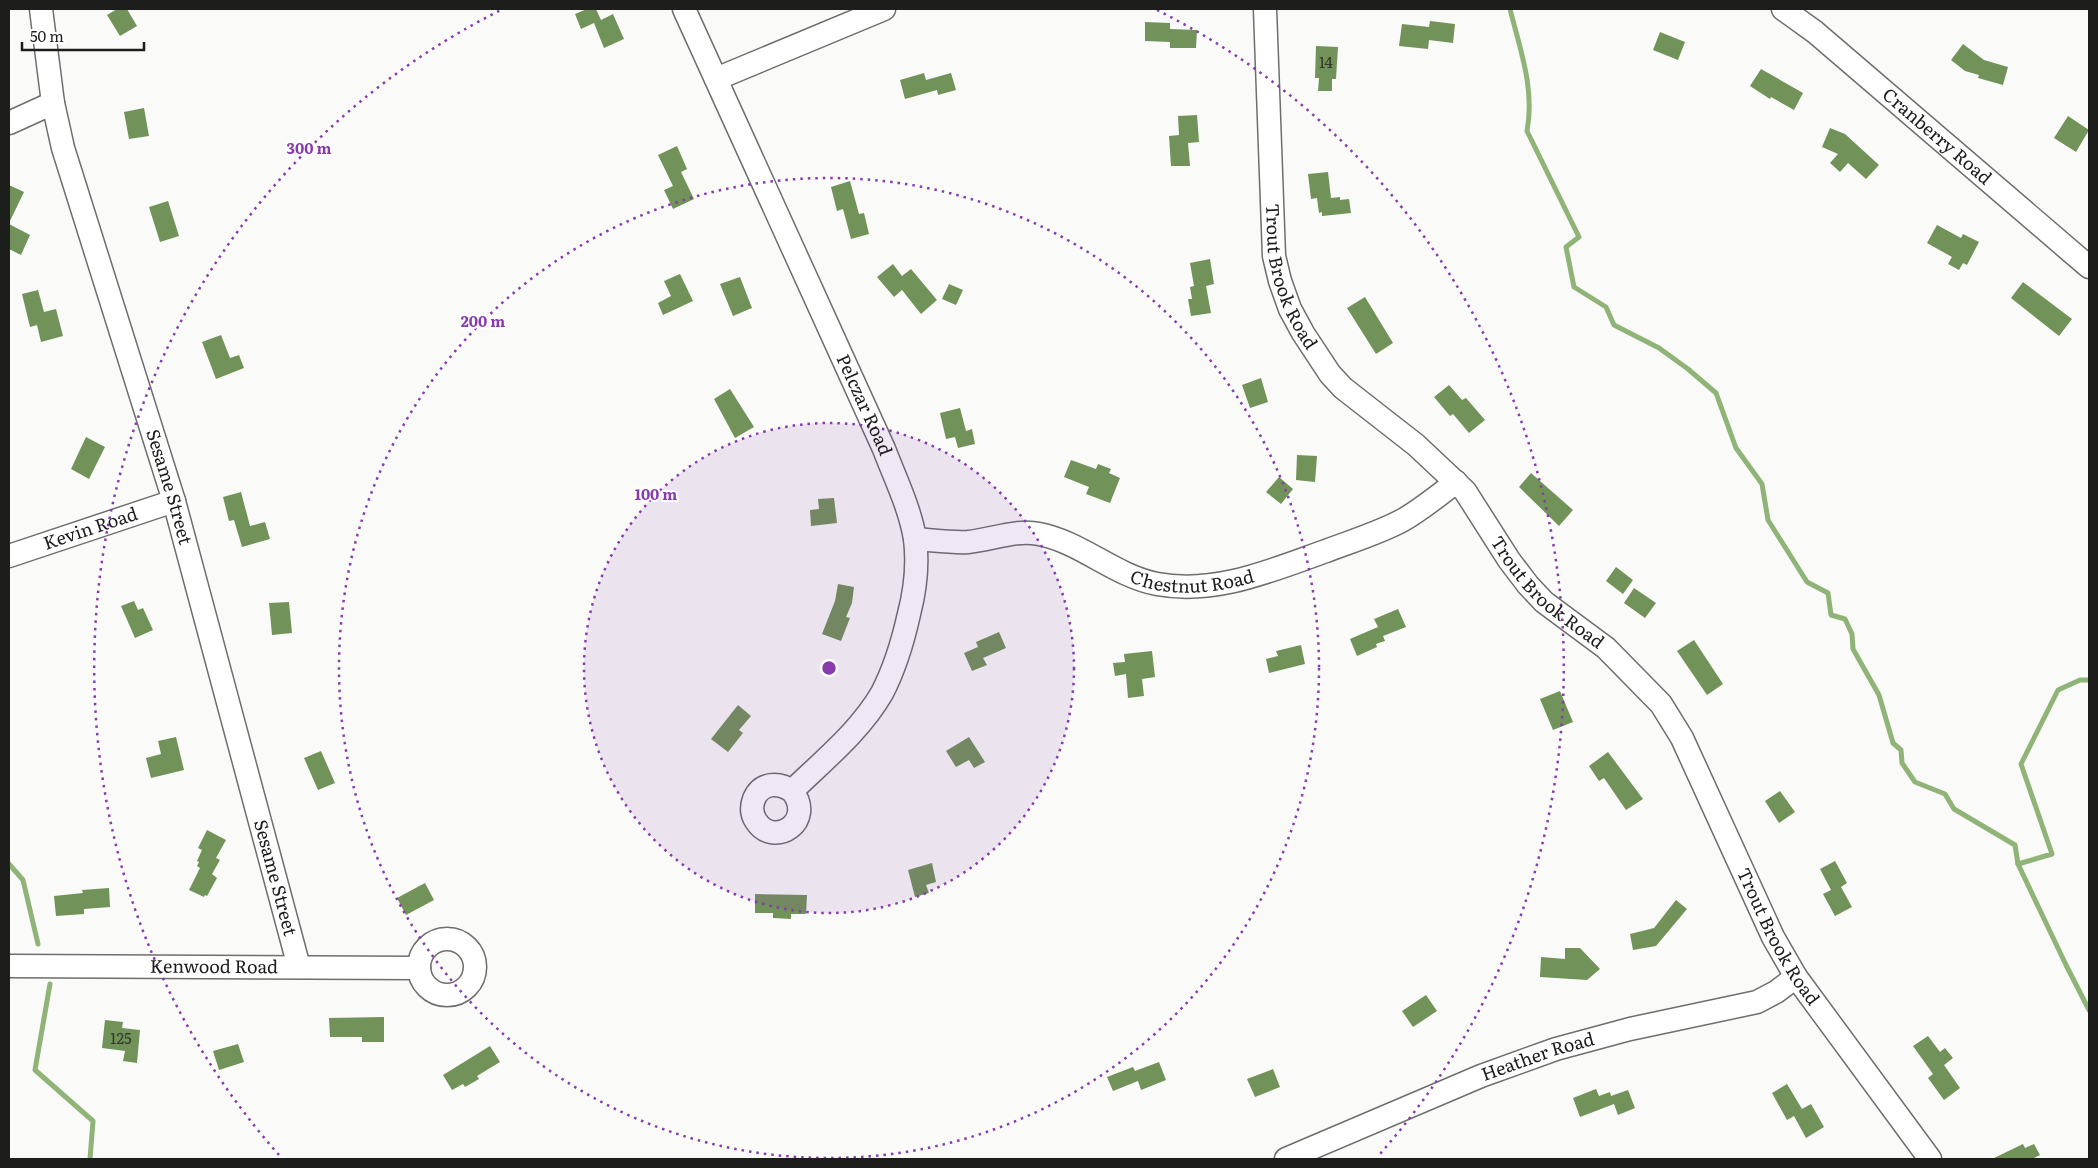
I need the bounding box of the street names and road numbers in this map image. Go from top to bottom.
street label: Cranberry Road [1877,81,1999,190]
street label: Trout Brook Road [1260,203,1325,354]
street label: Pelczar Road [831,349,900,459]
street label: Sesame Street [140,425,200,548]
street label: Kevin Road [39,499,141,556]
street label: Trout Brook Road [1485,530,1611,654]
street label: Chestnut Road [1127,562,1257,599]
street label: Sesame Street [248,816,305,939]
street label: Trout Brook Road [1731,863,1827,1010]
street label: Kenwood Road [150,952,278,979]
street label: Heather Road [1477,1024,1597,1087]

